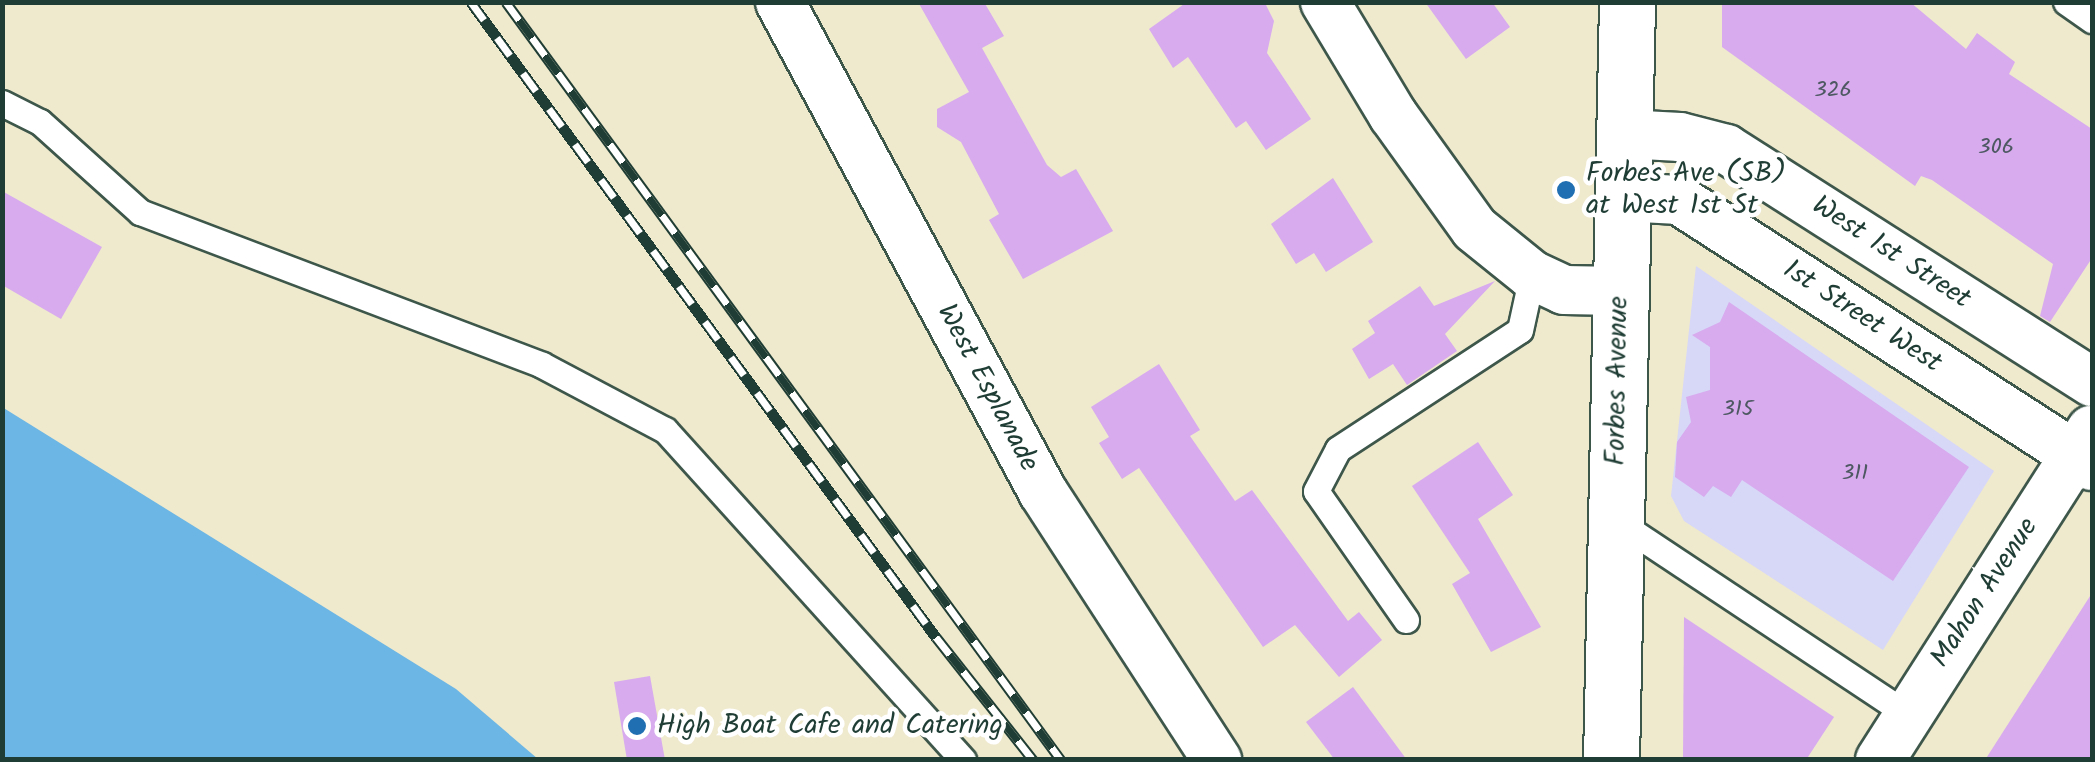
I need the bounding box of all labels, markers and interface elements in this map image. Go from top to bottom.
house number: 326 [1814,78,1852,104]
house number: 306 [1978,135,2014,161]
place label: Forbes Ave (SB) at West 1st St [1586,157,1786,223]
marker: Forbes Ave (SB) at West 1st St [1555,179,1577,201]
street label: West 1st Street [1805,189,1977,317]
street label: 1st Street West [1776,253,1948,381]
street label: Forbes Avenue [1600,296,1636,466]
street label: West Esplanade [929,299,1045,477]
house number: 315 [1722,397,1754,423]
house number: 311 [1842,461,1868,487]
street label: Mahon Avenue [1924,512,2046,674]
place label: High Boat Cafe and Catering [657,709,1003,743]
marker: High Boat Cafe and Catering [626,715,648,737]

